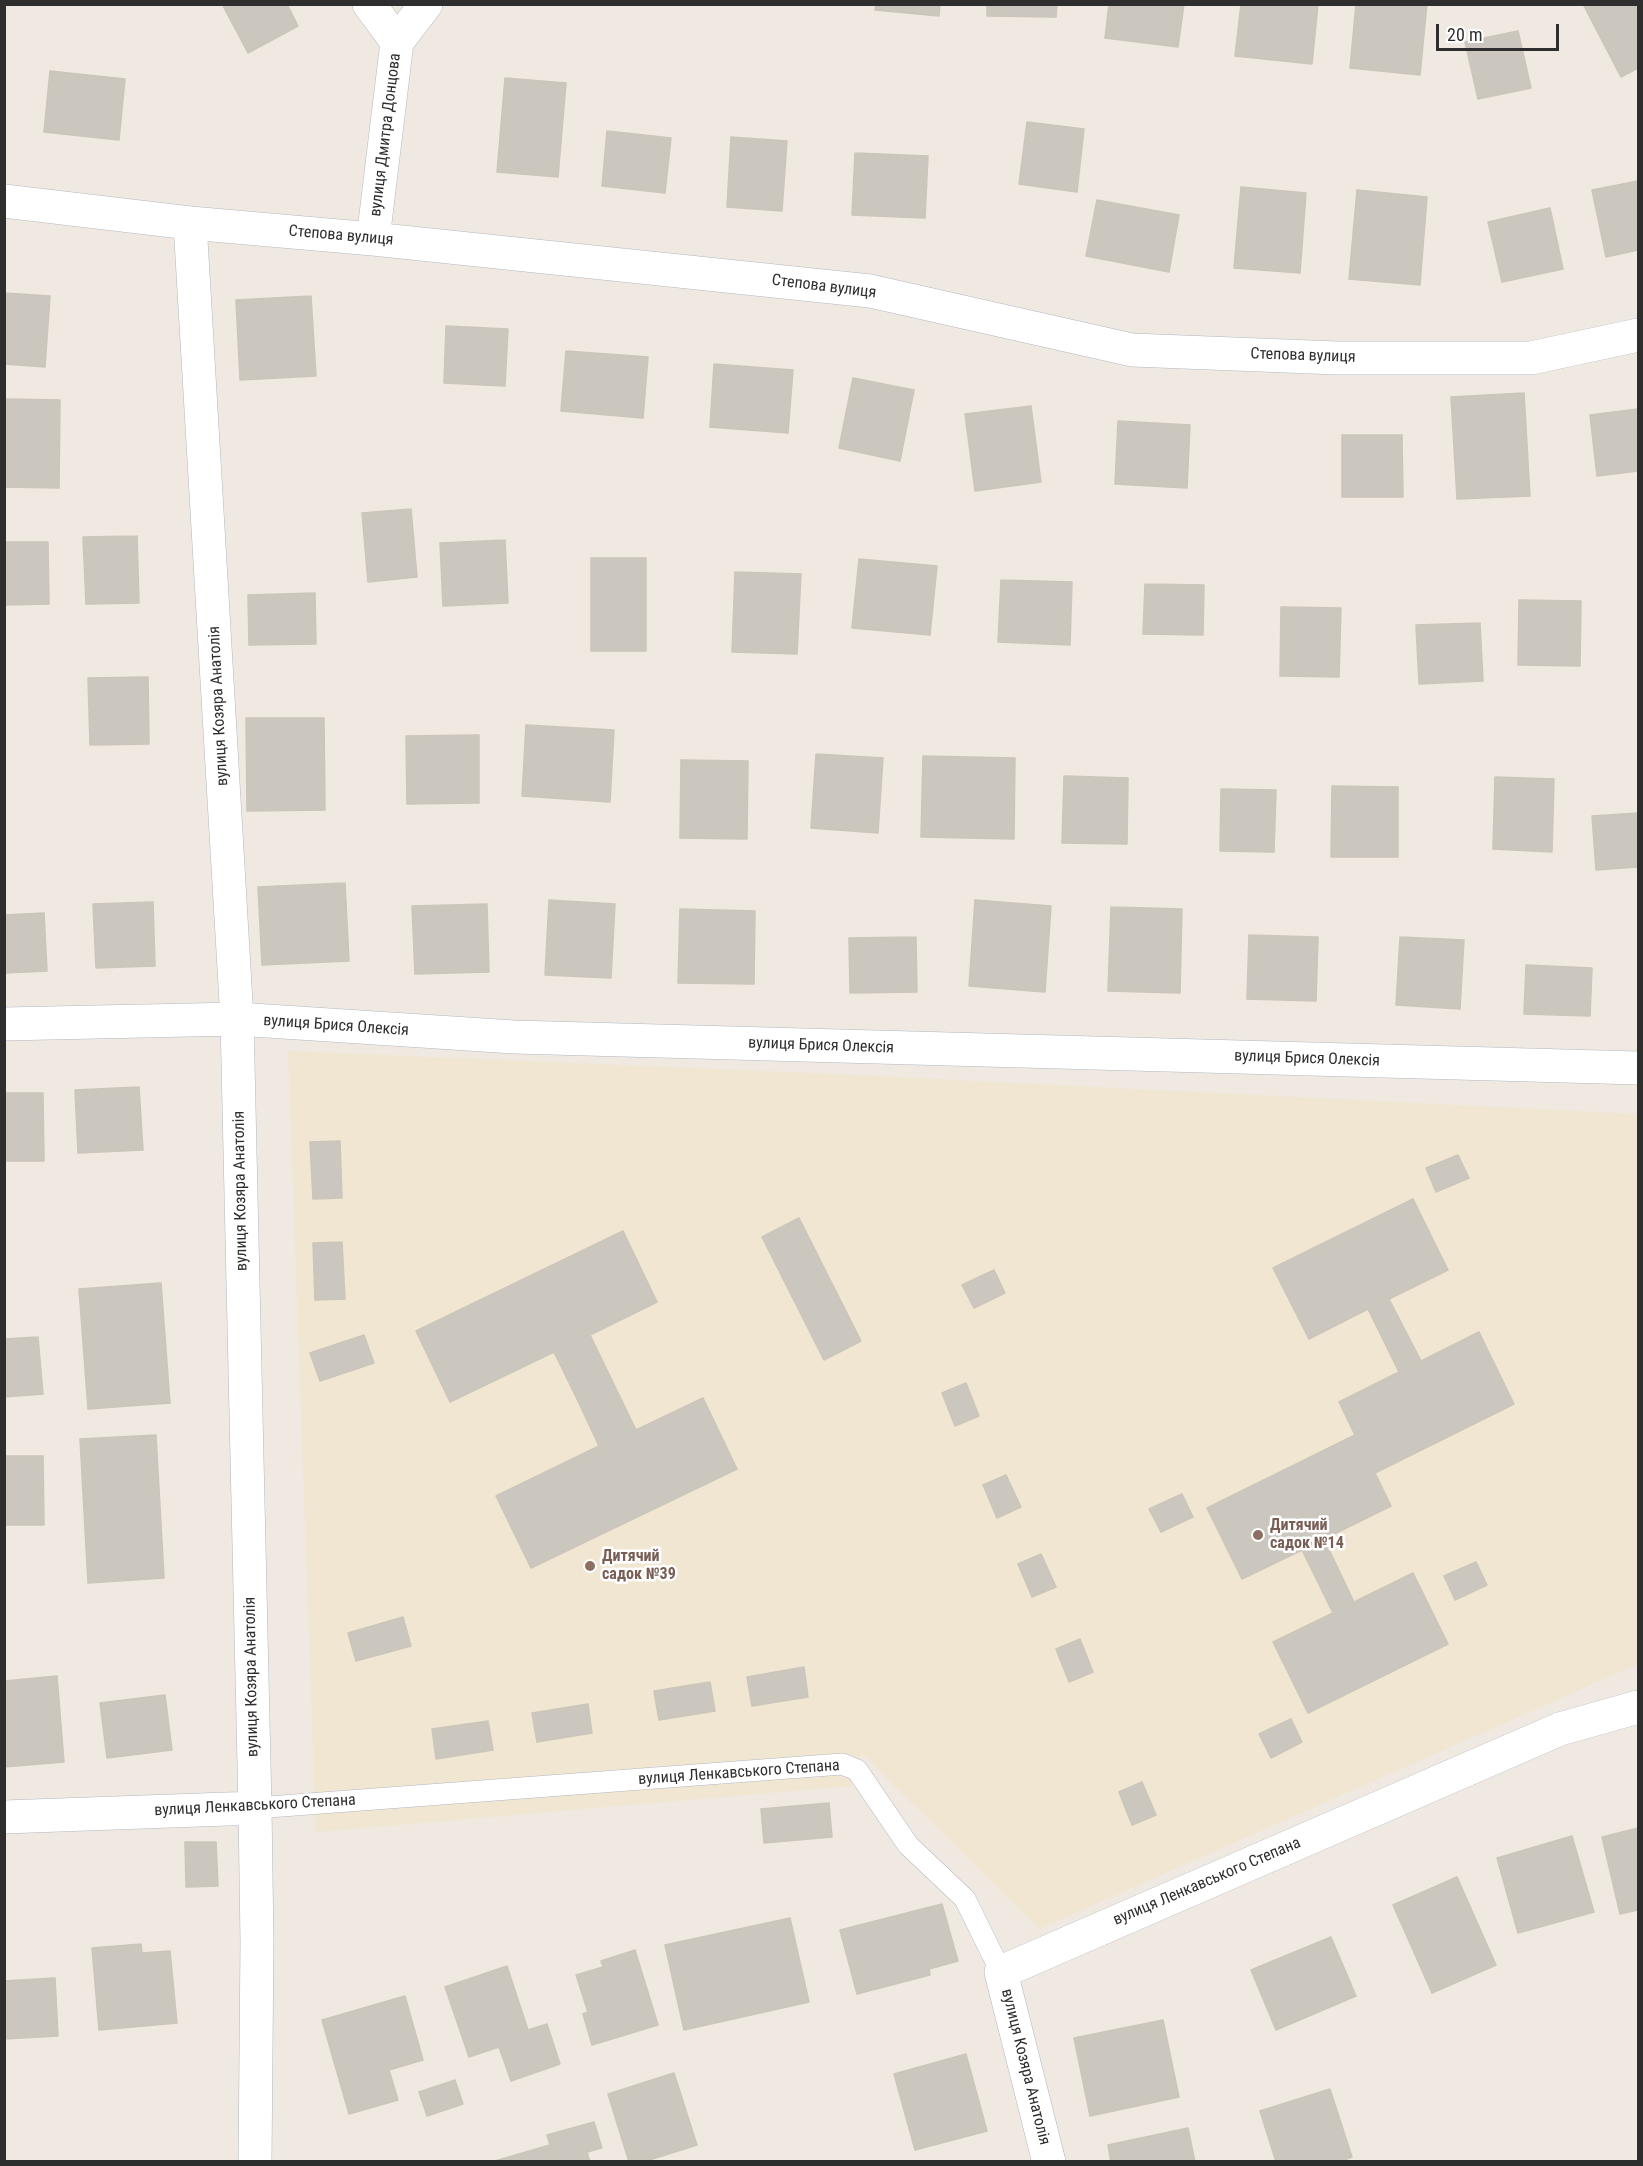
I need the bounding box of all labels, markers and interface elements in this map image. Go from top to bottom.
scale bar [1439,12,1562,50]
text: 20 m [1447,24,1482,45]
street label: вулиця Дмитра Донцова [366,52,406,218]
street label: Степова вулиця [288,222,394,250]
street label: Степова вулиця [771,271,877,303]
street label: Степова вулиця [1250,345,1356,367]
street label: вулиця Козяра Анатолія [205,625,233,787]
street label: вулиця Брися Олексія [263,1011,409,1041]
street label: вулиця Брися Олексія [748,1034,894,1058]
street label: вулиця Брися Олексія [1234,1047,1380,1071]
street label: вулиця Козяра Анатолія [230,1111,252,1271]
place label: Дитячий садок №14 [1270,1516,1344,1554]
marker: Дитячий садок №14 [1251,1528,1265,1542]
place label: Дитячий садок №39 [602,1547,676,1585]
marker: Дитячий садок №39 [583,1559,597,1573]
street label: вулиця Козяра Анатолія [241,1597,263,1757]
street label: вулиця Ленкавського Степана [638,1756,840,1790]
street label: вулиця Ленкавського Степана [154,1791,356,1821]
street label: вулиця Ленкавського Степана [1110,1834,1304,1930]
street label: вулиця Козяра Анатолія [996,1987,1054,2147]

